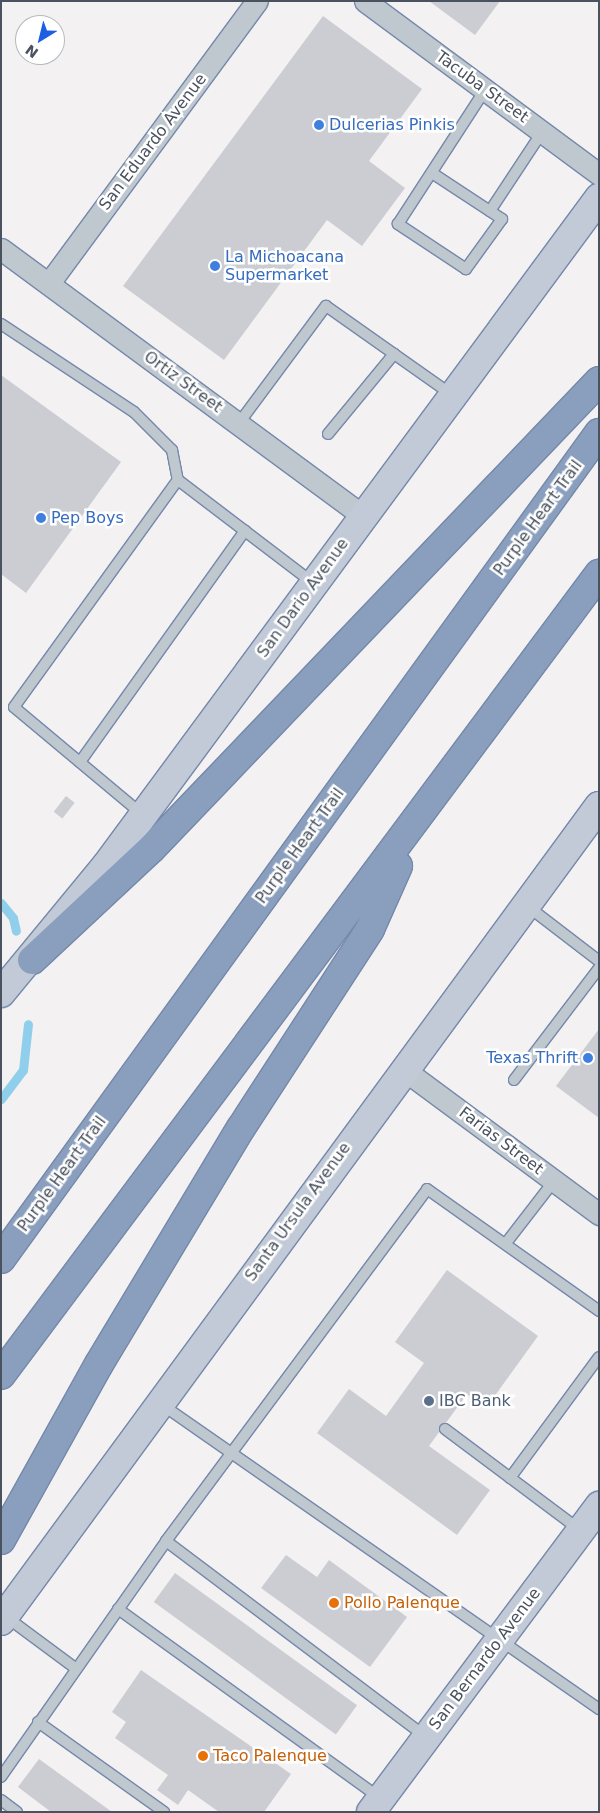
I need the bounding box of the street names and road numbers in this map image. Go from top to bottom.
street label: Tacuba Street [432,47,532,127]
street label: San Eduardo Avenue [95,70,211,214]
street label: Ortiz Street [140,347,226,417]
street label: Purple Heart Trail [490,457,586,579]
street label: San Dario Avenue [253,535,353,661]
street label: Purple Heart Trail [252,785,348,907]
street label: Farias Street [455,1103,547,1179]
street label: Purple Heart Trail [14,1113,110,1235]
street label: Santa Ursula Avenue [241,1139,355,1285]
street label: San Bernardo Avenue [425,1584,545,1734]

